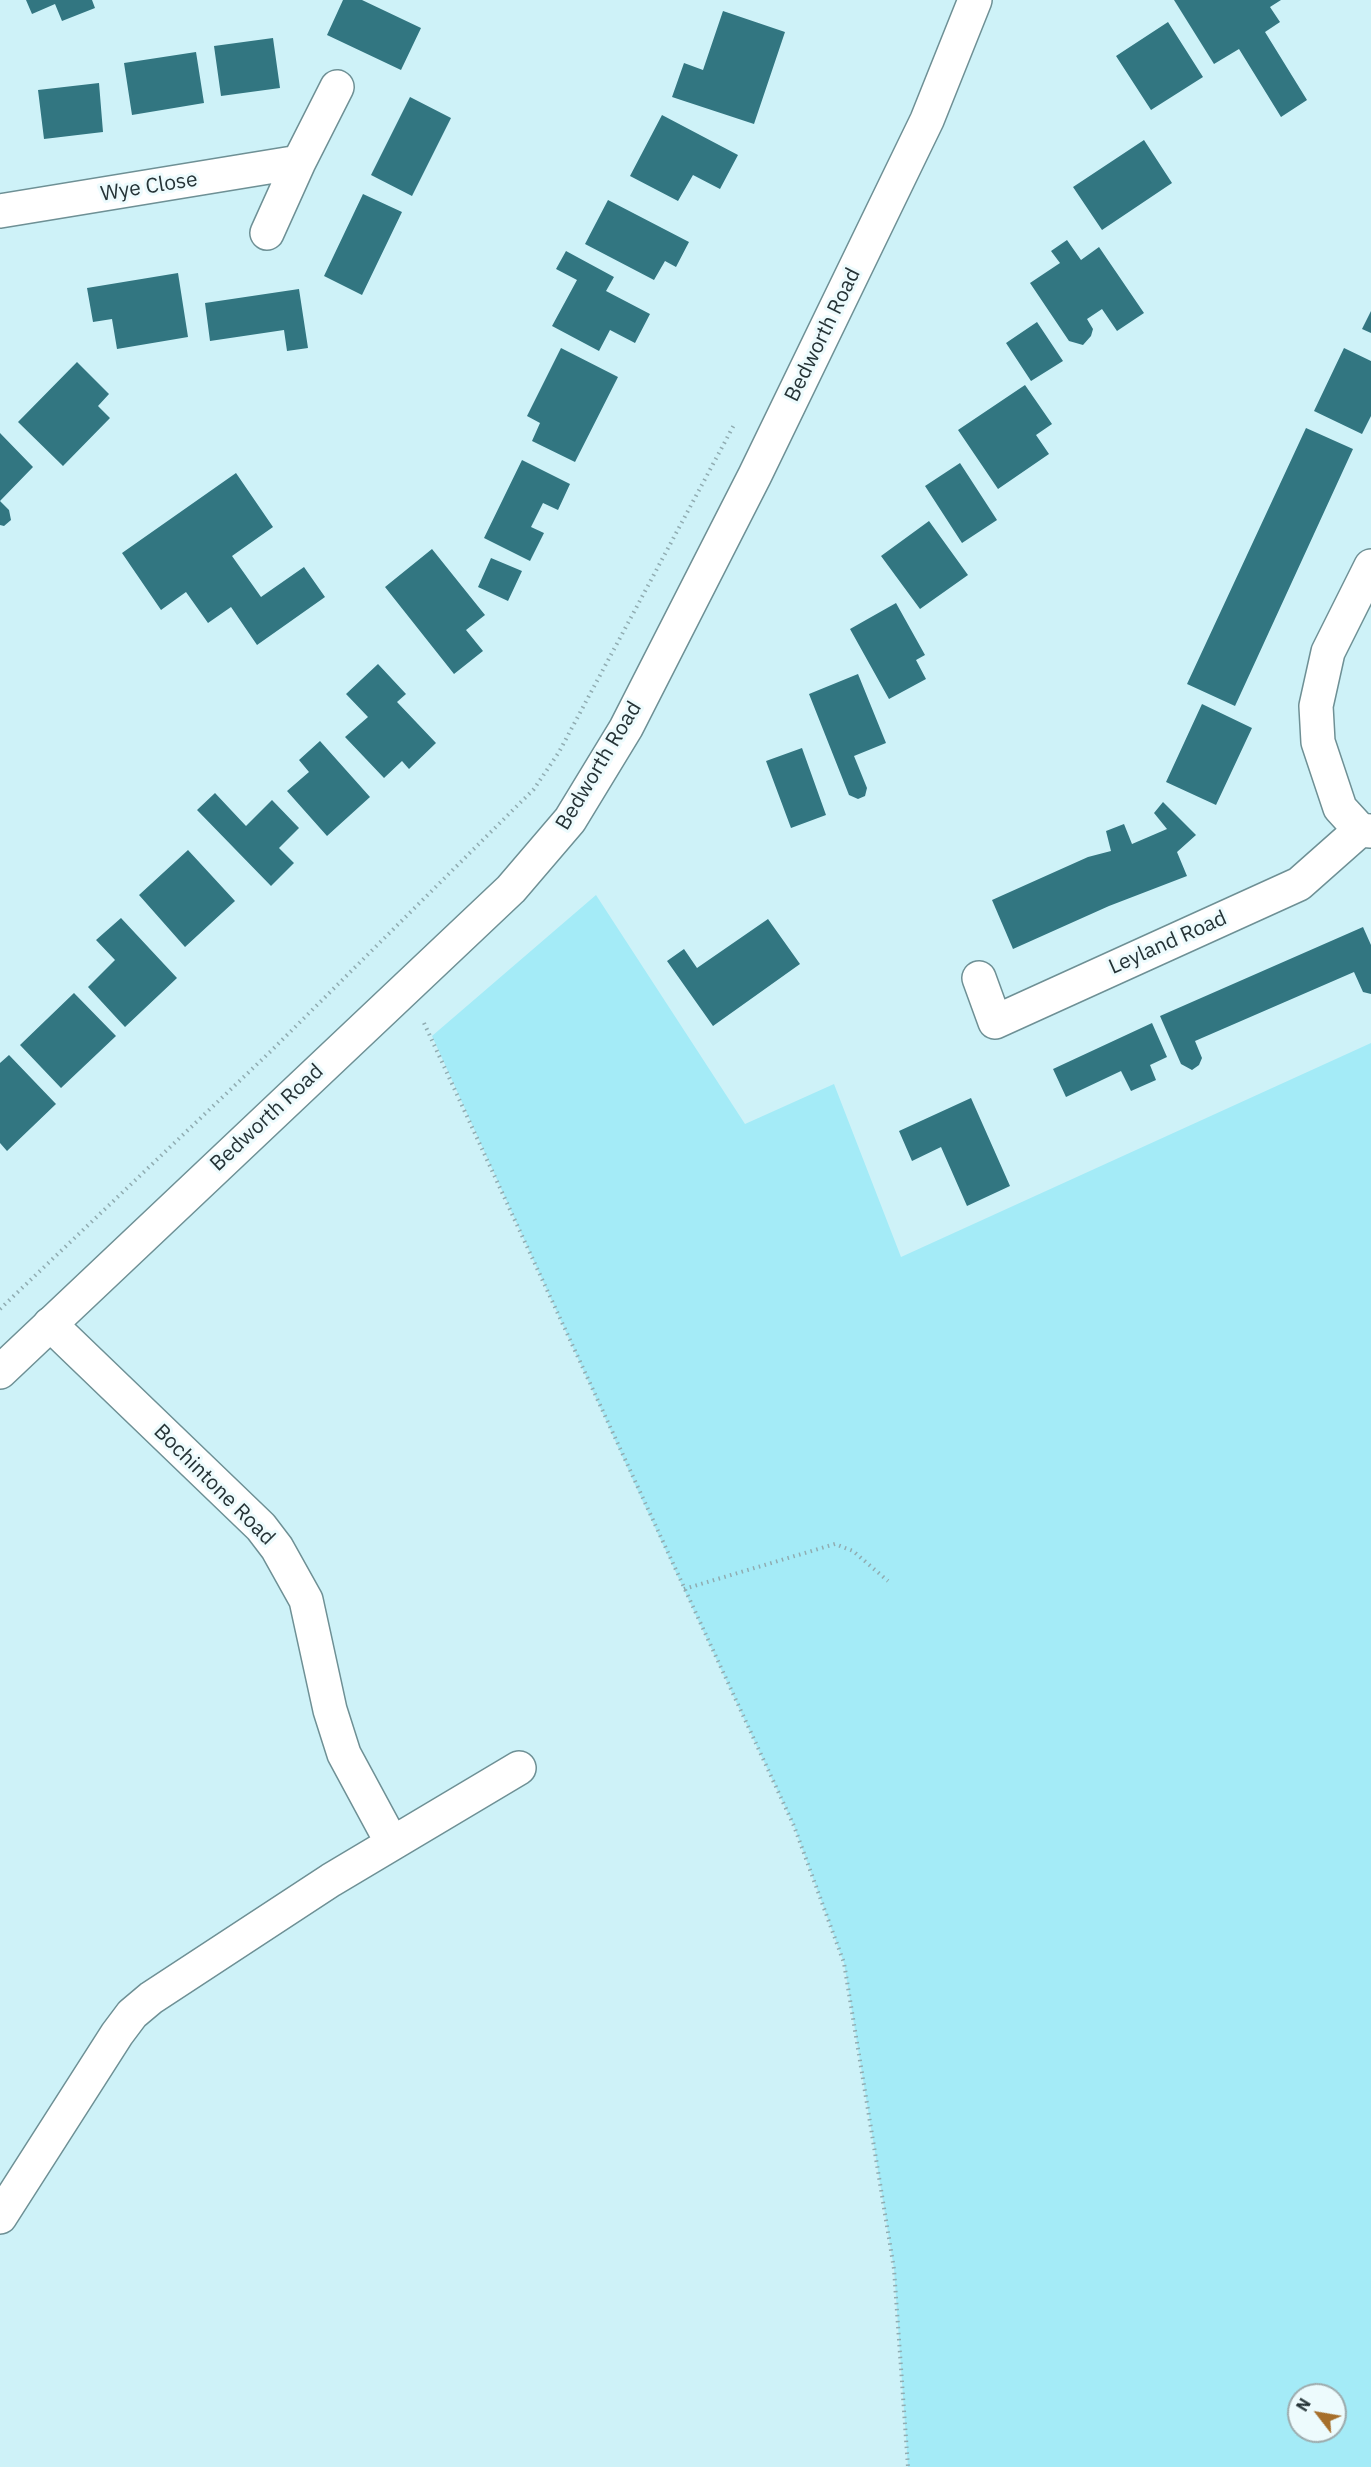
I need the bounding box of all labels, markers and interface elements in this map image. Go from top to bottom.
street label: Wye Close [99,167,199,207]
street label: Bedworth Road [780,264,866,406]
street label: Bedworth Road [551,697,647,835]
street label: Leyland Road [1105,906,1231,980]
street label: Bedworth Road [205,1059,329,1177]
street label: Bochintone Road [148,1419,280,1551]
north arrow [1287,2383,1347,2443]
text: N [1292,2395,1315,2415]

